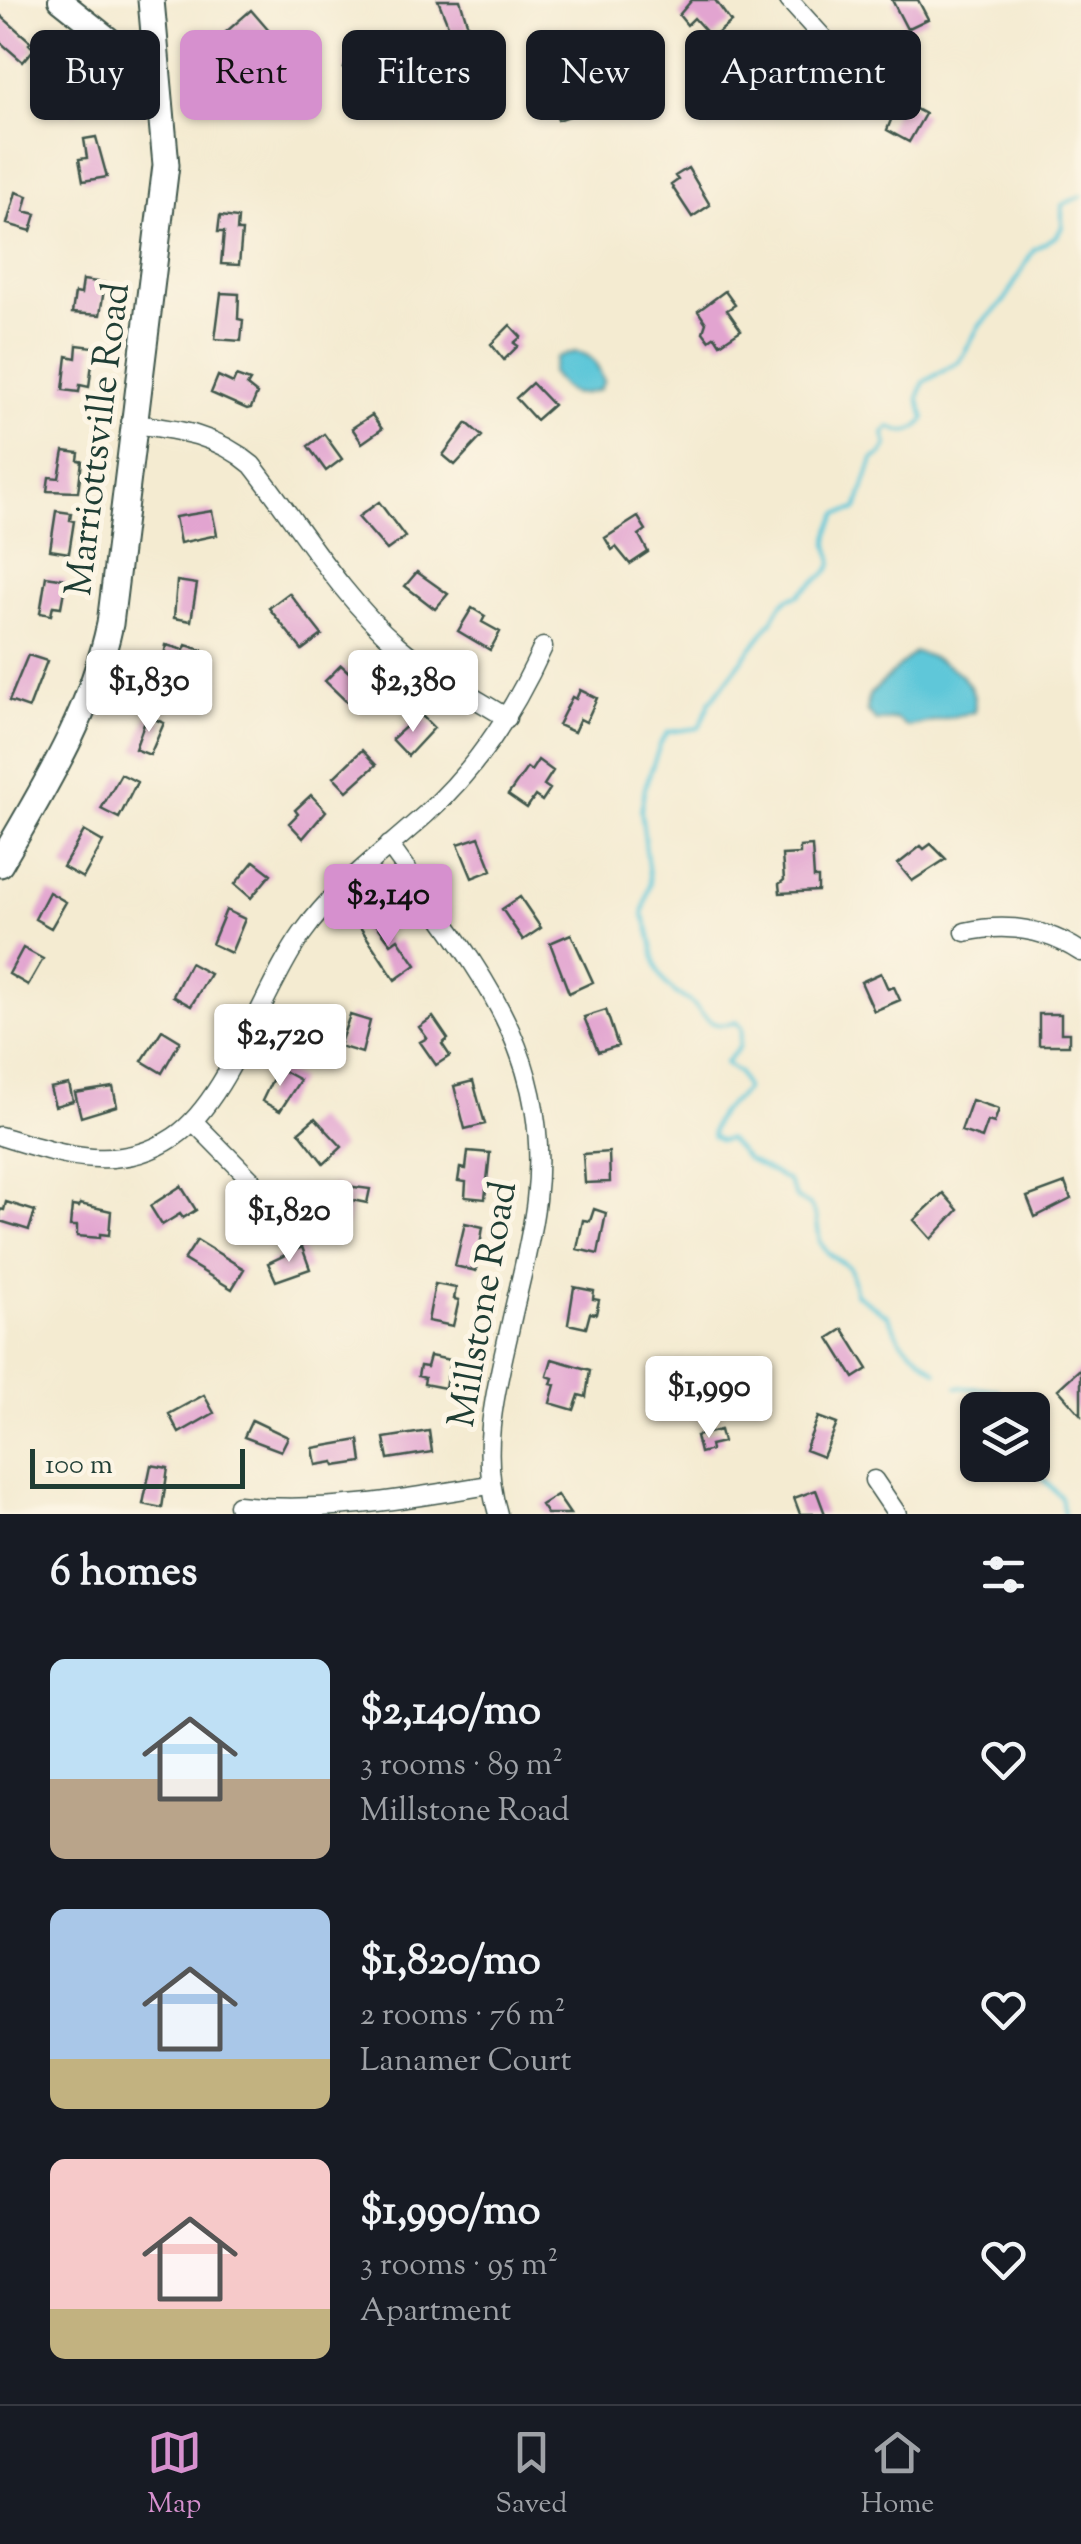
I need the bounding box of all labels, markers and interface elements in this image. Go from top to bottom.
chip: Buy [30,30,160,120]
chip: Rent [180,30,322,120]
chip: Filters [342,30,506,120]
chip: New [526,30,665,120]
chip: Apartment [685,30,921,120]
street label: Marriottsville Road [54,280,146,599]
pin: $1,830 [68,650,230,735]
pin: $2,380 [332,650,494,735]
text: $1,830 [108,659,190,705]
text: $2,380 [370,659,456,705]
pin: $2,140 [307,864,469,949]
text: $2,140 [346,873,430,919]
pin: $2,720 [199,1004,361,1089]
text: $2,720 [236,1013,324,1059]
street label: Millstone Road [437,1177,533,1432]
pin: $1,820 [208,1180,370,1265]
text: $1,820 [247,1189,331,1235]
pin: $1,990 [628,1356,790,1441]
text: $1,990 [667,1365,751,1411]
map controls [960,1392,1050,1482]
button: layers [960,1392,1050,1482]
scale bar [30,1444,245,1488]
text: 100 m [45,1446,113,1486]
text: 6 homes [50,1544,197,1604]
icon: filters [976,1547,1031,1602]
text: $2,140/mo [360,1683,541,1743]
icon: home [130,1699,250,1819]
icon: heart [976,1732,1031,1787]
text: 3 rooms · 89 m² [360,1743,563,1789]
text: Millstone Road [360,1789,570,1835]
text: $1,820/mo [360,1933,541,1993]
icon: home [130,1949,250,2069]
icon: heart [976,1982,1031,2037]
text: 2 rooms · 76 m² [360,1993,566,2039]
text: Lanamer Court [360,2039,571,2085]
text: $1,990/mo [360,2183,540,2243]
icon: home [130,2199,250,2319]
icon: heart [976,2232,1031,2287]
text: 3 rooms · 95 m² [360,2243,558,2289]
text: Apartment [360,2289,511,2335]
tab: Map [147,2425,202,2525]
tab: Saved [495,2425,567,2525]
tab: Home [861,2425,934,2525]

